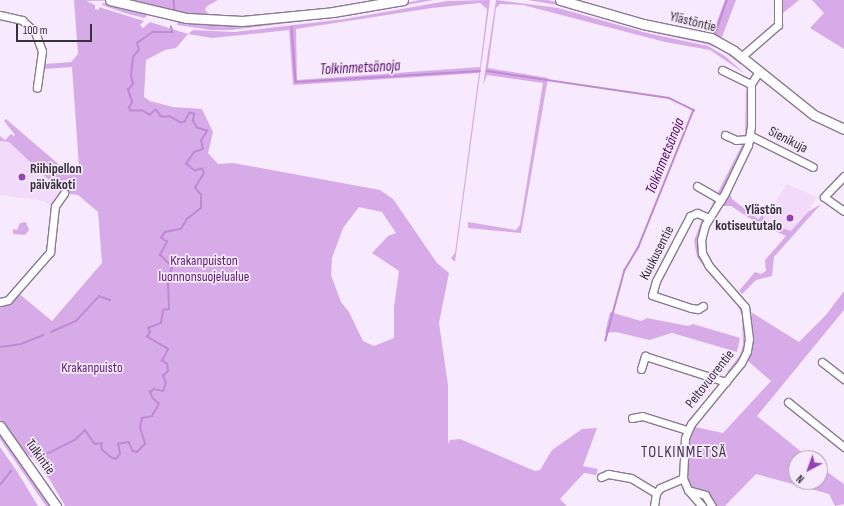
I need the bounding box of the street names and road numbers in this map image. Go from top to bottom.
street label: Ylästöntie [668,8,718,36]
street label: Sienikuja [766,123,810,157]
street label: Kuukusentie [636,223,678,283]
street label: Peltovuorentie [682,347,738,411]
street label: Tulkintie [22,436,58,478]

